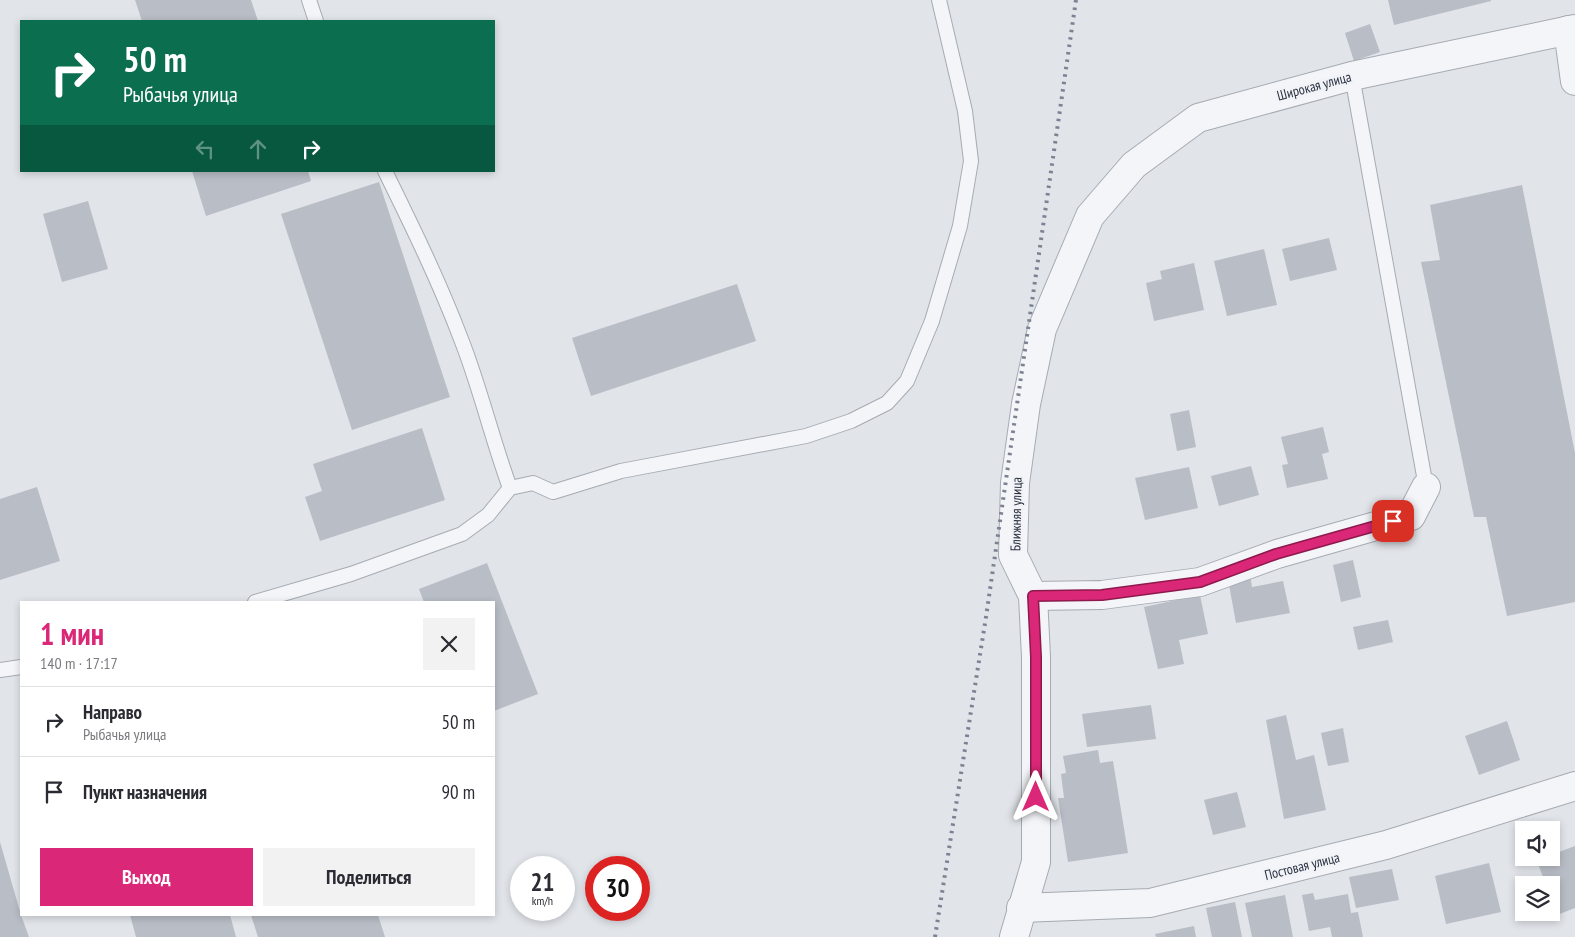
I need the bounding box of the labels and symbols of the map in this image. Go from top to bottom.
street label: Широкая улица [1275,67,1353,105]
street label: Ближняя улица [1006,477,1026,551]
pin [1372,500,1414,542]
position arrow [1009,770,1061,822]
street label: Постовая улица [1263,848,1341,884]
speed limit sign: 30 [585,856,650,921]

